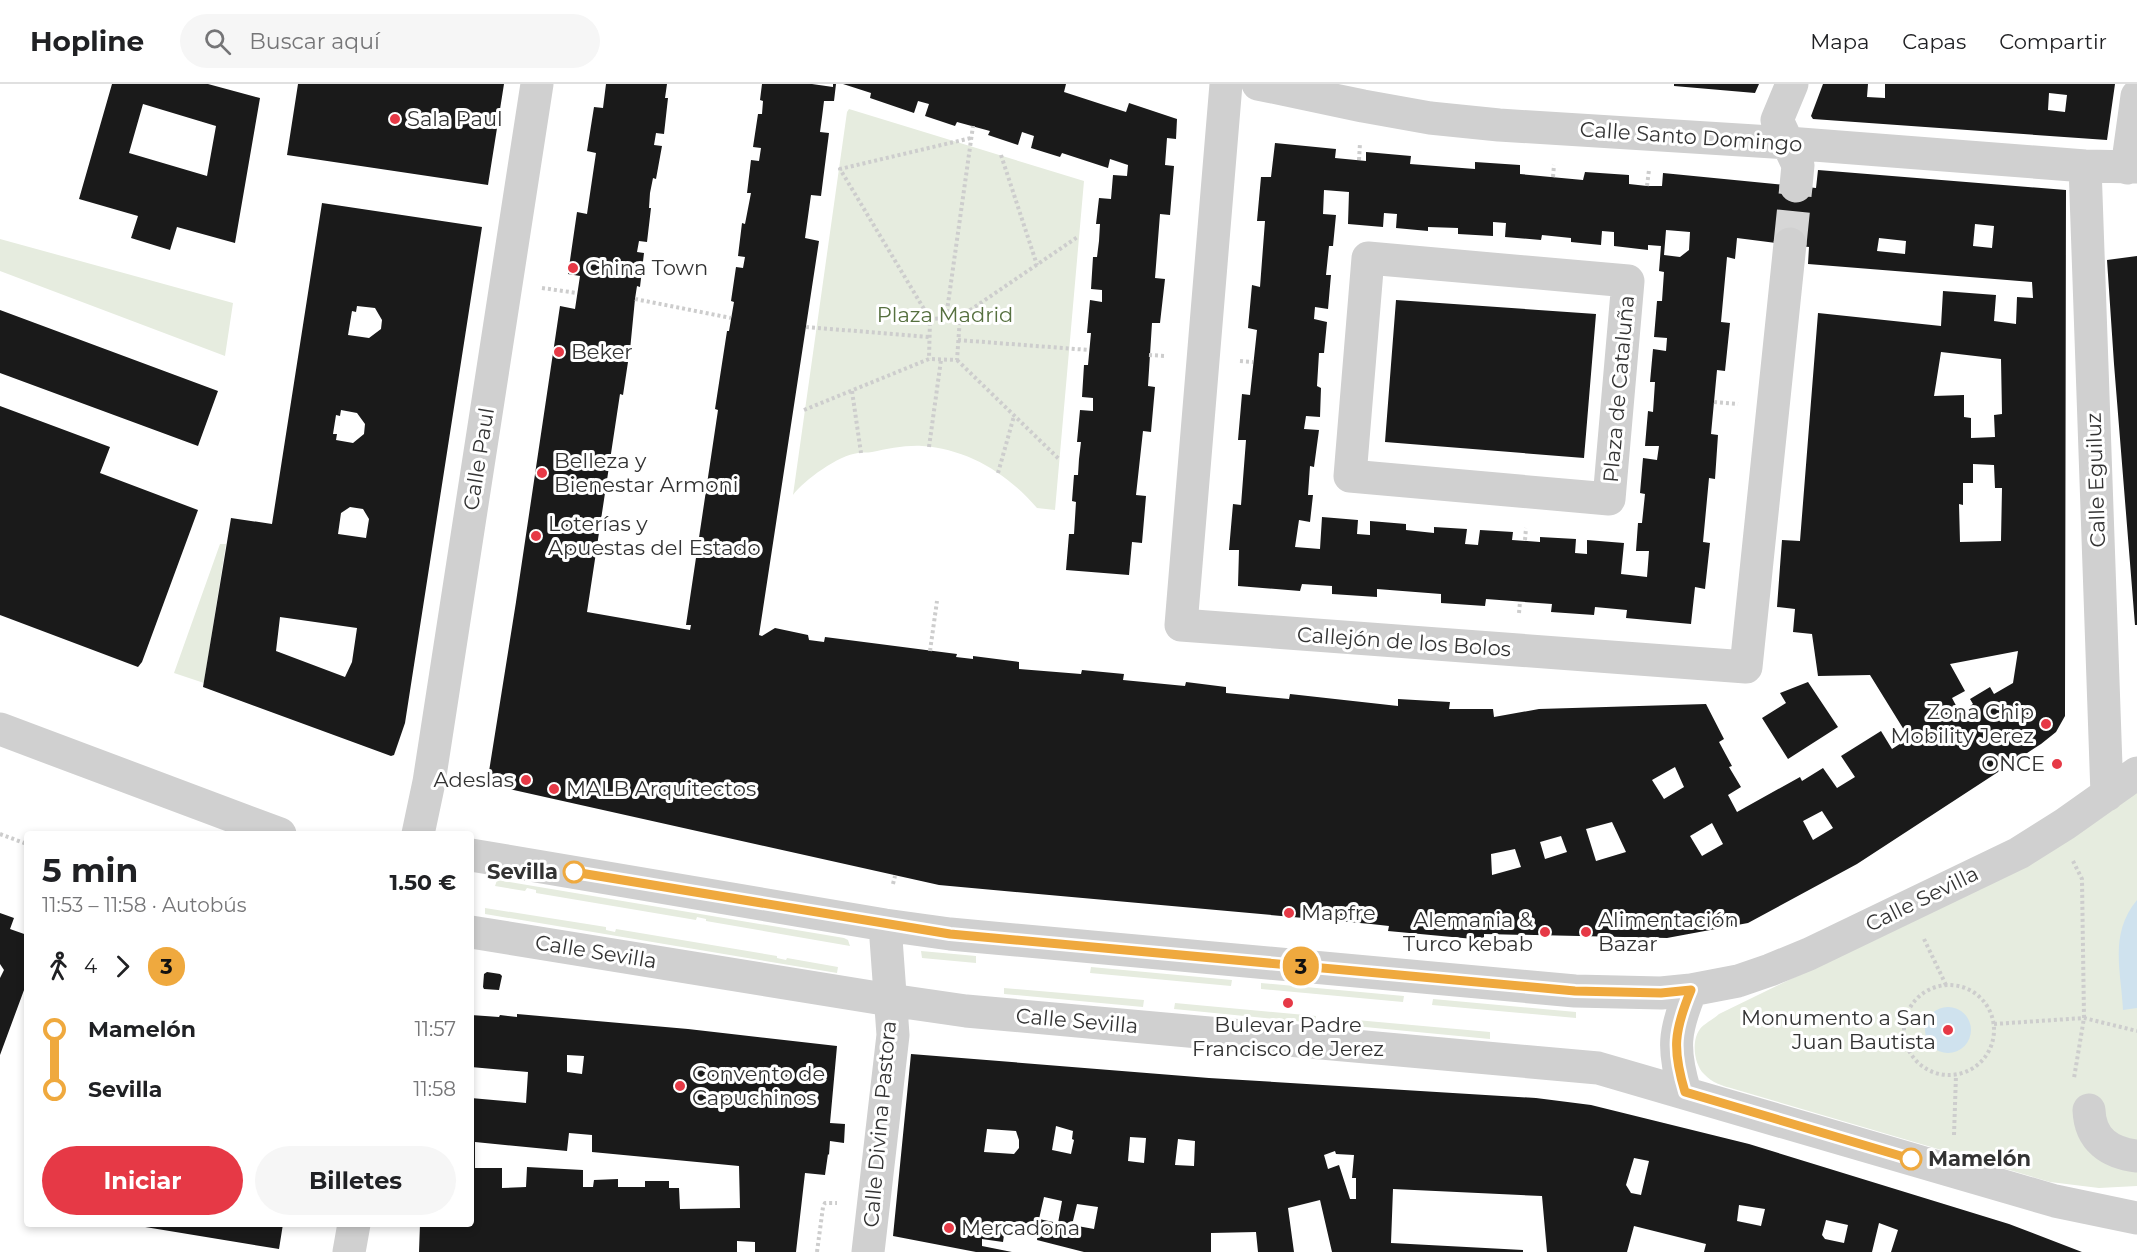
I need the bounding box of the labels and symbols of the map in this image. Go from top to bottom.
place label: Sala Paul [407,106,503,131]
marker: Sala Paul [388,112,402,126]
street label: Calle Santo Domingo [1579,116,1803,157]
place label: China Town [585,255,708,280]
marker: China Town [566,261,580,275]
street label: Plaza de Cataluña [1598,294,1639,484]
park label: Plaza Madrid [877,302,1013,327]
place label: Beker [571,339,633,364]
marker: Beker [552,345,566,359]
street label: Calle Paul [458,406,499,512]
street label: Calle Eguiluz [2081,412,2110,548]
place label: Belleza y Bienestar Armoni [554,448,738,497]
marker: Belleza y Bienestar Armoni [535,466,549,480]
place label: Loterías y Apuestas del Estado [548,511,761,560]
marker: Loterías y Apuestas del Estado [529,529,543,543]
street label: Callejón de los Bolos [1296,622,1512,661]
place label: Zona Chip Mobility Jerez [1890,699,2034,748]
marker: Zona Chip Mobility Jerez [2039,717,2053,731]
place label: ONCE [1981,751,2045,776]
marker: ONCE [2050,757,2064,771]
place label: Adeslas [434,767,514,792]
marker: Adeslas [519,773,533,787]
place label: MALB Arquitectos [566,776,756,801]
marker: MALB Arquitectos [547,782,561,796]
place label: Sevilla [487,859,558,884]
street label: Calle Sevilla [1861,860,1982,937]
marker: Sevilla [563,861,585,883]
place label: Mapfre [1301,900,1376,925]
marker: Mapfre [1282,906,1296,920]
place label: Alemania & Turco kebab [1403,907,1533,956]
place label: Alimentación Bazar [1598,907,1739,956]
marker: Alemania & Turco kebab [1538,925,1552,939]
marker: Alimentación Bazar [1579,925,1593,939]
street label: Calle Sevilla [534,930,659,973]
line badge: 3 [1282,946,1320,986]
marker: Bulevar Padre Francisco de Jerez [1281,996,1295,1010]
street label: Calle Sevilla [1015,1003,1139,1038]
place label: Monumento a San Juan Bautista [1741,1005,1936,1054]
place label: Bulevar Padre Francisco de Jerez [1192,1012,1384,1061]
street label: Calle Divina Pastora [858,1020,901,1228]
marker: Monumento a San Juan Bautista [1941,1023,1955,1037]
place label: Convento de Capuchinos [692,1061,825,1110]
marker: Convento de Capuchinos [673,1079,687,1093]
place label: Mamelón [1928,1146,2031,1171]
marker: Mamelón [1900,1148,1922,1170]
place label: Mercadona [961,1215,1080,1240]
marker: Mercadona [942,1221,956,1235]

